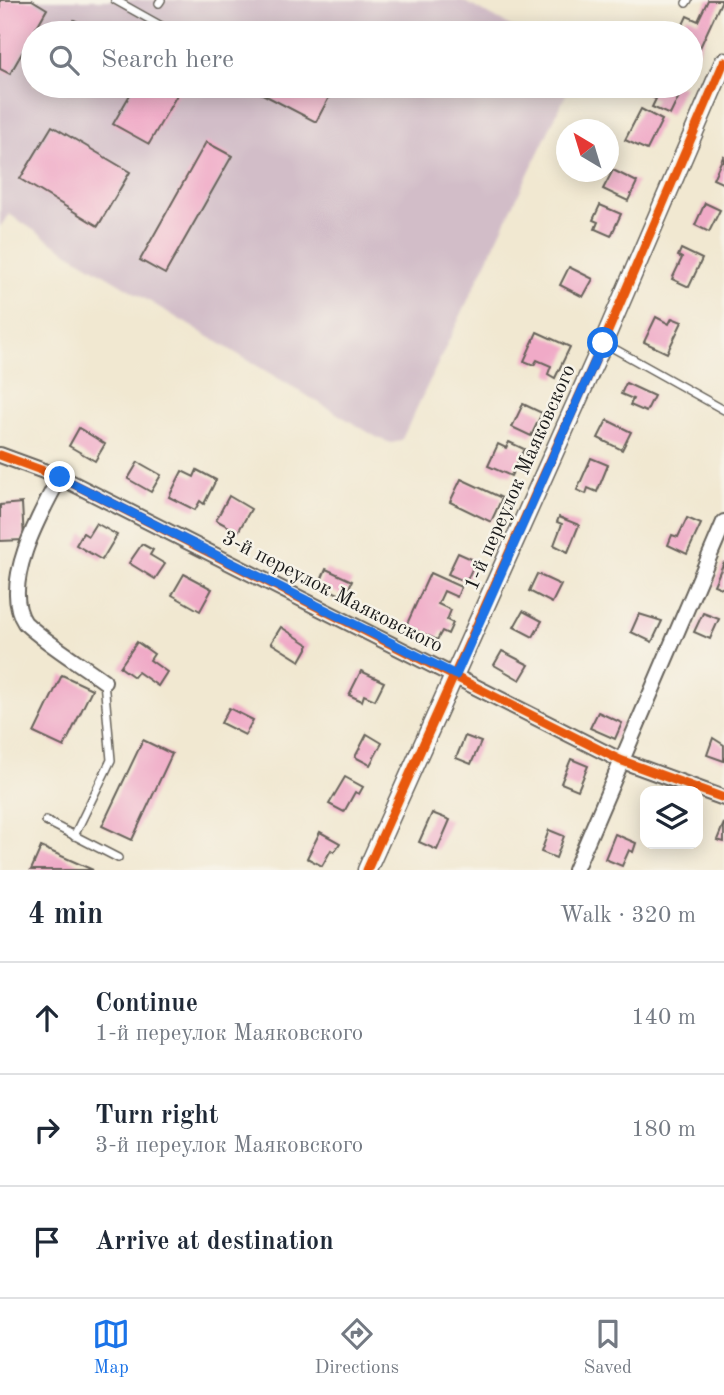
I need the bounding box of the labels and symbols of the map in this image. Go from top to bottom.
north arrow [556,119,619,182]
route start [587,327,618,358]
street label: 1-й переулок Маяковского [461,362,580,594]
route end [44,461,75,492]
street label: 3-й переулок Маяковского [219,527,446,657]

